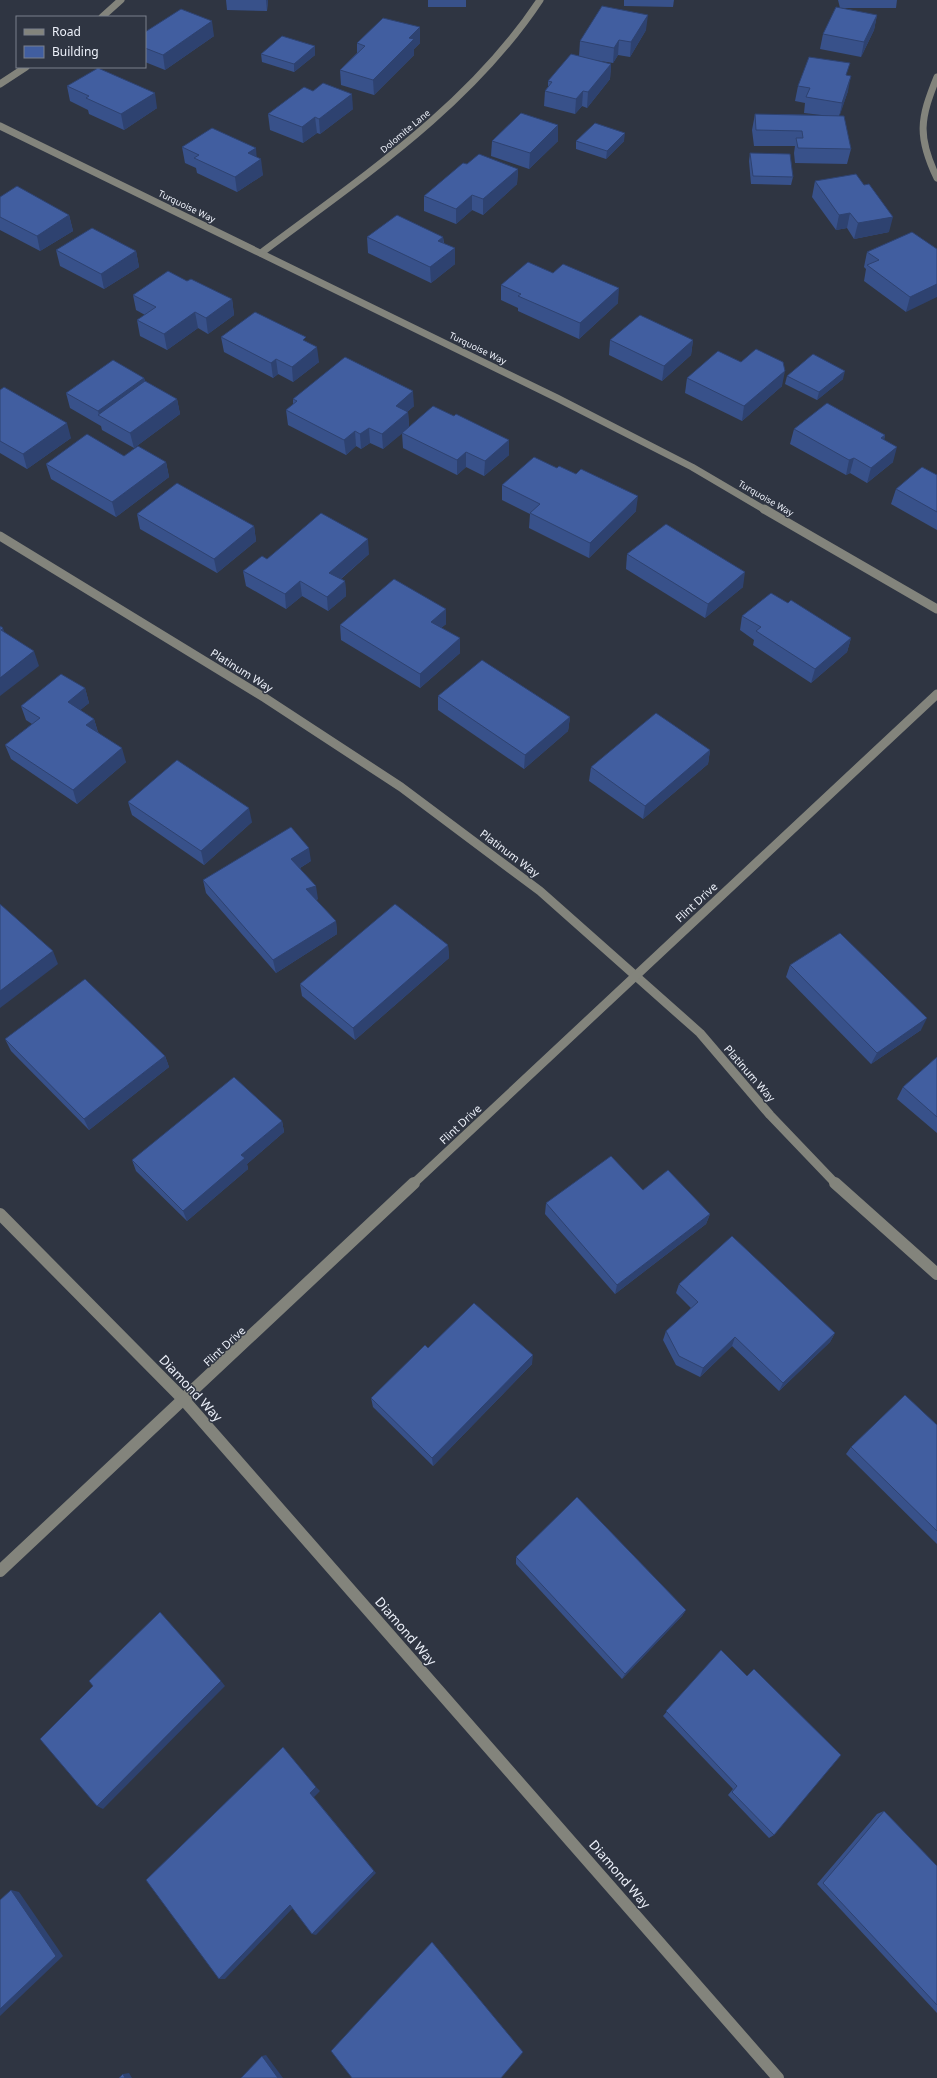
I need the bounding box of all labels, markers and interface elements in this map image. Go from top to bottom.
legend [16,16,146,68]
text: Road [52,23,81,40]
text: Building [52,43,99,60]
street label: Dolomite Lane [377,106,433,156]
street label: Turquoise Way [156,187,218,226]
street label: Turquoise Way [447,329,509,368]
street label: Turquoise Way [736,477,796,519]
street label: Platinum Way [208,645,276,695]
street label: Platinum Way [477,826,543,881]
street label: Flint Drive [672,879,720,925]
street label: Platinum Way [721,1041,779,1105]
street label: Flint Drive [436,1101,484,1147]
street label: Flint Drive [200,1323,248,1369]
street label: Diamond Way [155,1351,227,1426]
street label: Diamond Way [371,1593,441,1669]
street label: Diamond Way [585,1836,655,1912]

